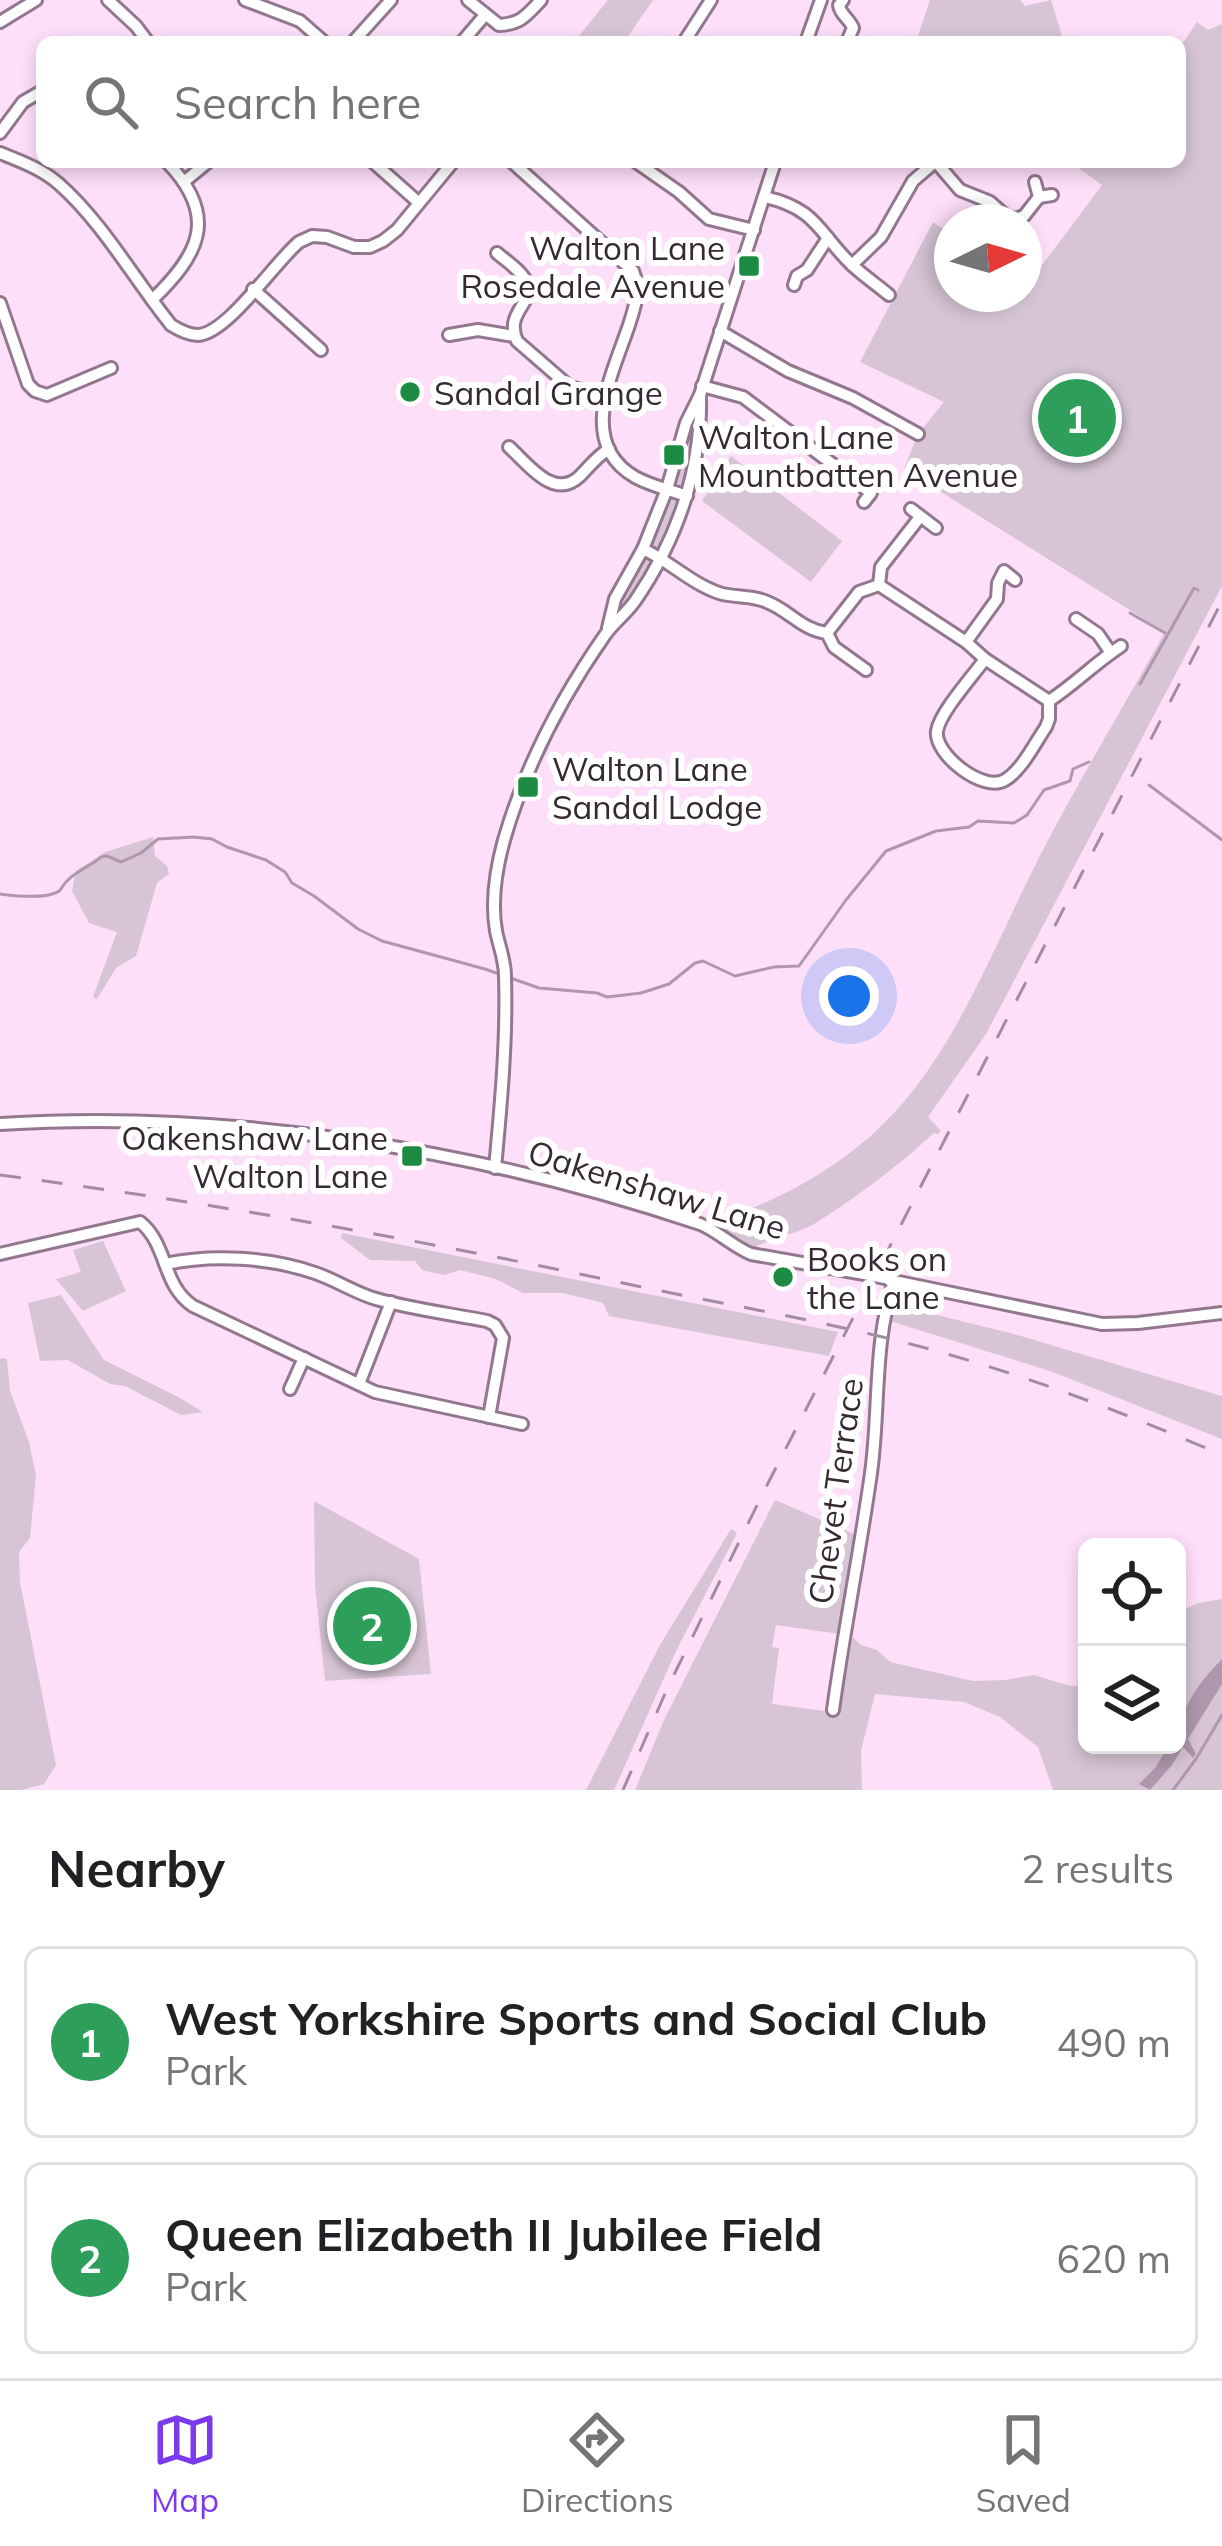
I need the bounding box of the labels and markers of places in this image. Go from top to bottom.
place label: Walton Lane Rosedale Avenue [460,227,725,306]
marker: Walton Lane Rosedale Avenue [736,253,762,279]
place label: Sandal Grange [434,372,663,413]
pin: 1 [1038,373,1116,463]
marker: Sandal Grange [397,379,423,405]
place label: Walton Lane Mountbatten Avenue [698,416,1018,495]
marker: Walton Lane Mountbatten Avenue [661,442,687,468]
place label: Walton Lane Sandal Lodge [552,748,762,827]
marker: Walton Lane Sandal Lodge [515,774,541,800]
place label: Oakenshaw Lane Walton Lane [121,1117,388,1196]
marker: Oakenshaw Lane Walton Lane [399,1143,425,1169]
place label: Books on the Lane [807,1238,947,1317]
marker: Books on the Lane [770,1264,796,1290]
pin: 2 [333,1581,411,1671]

